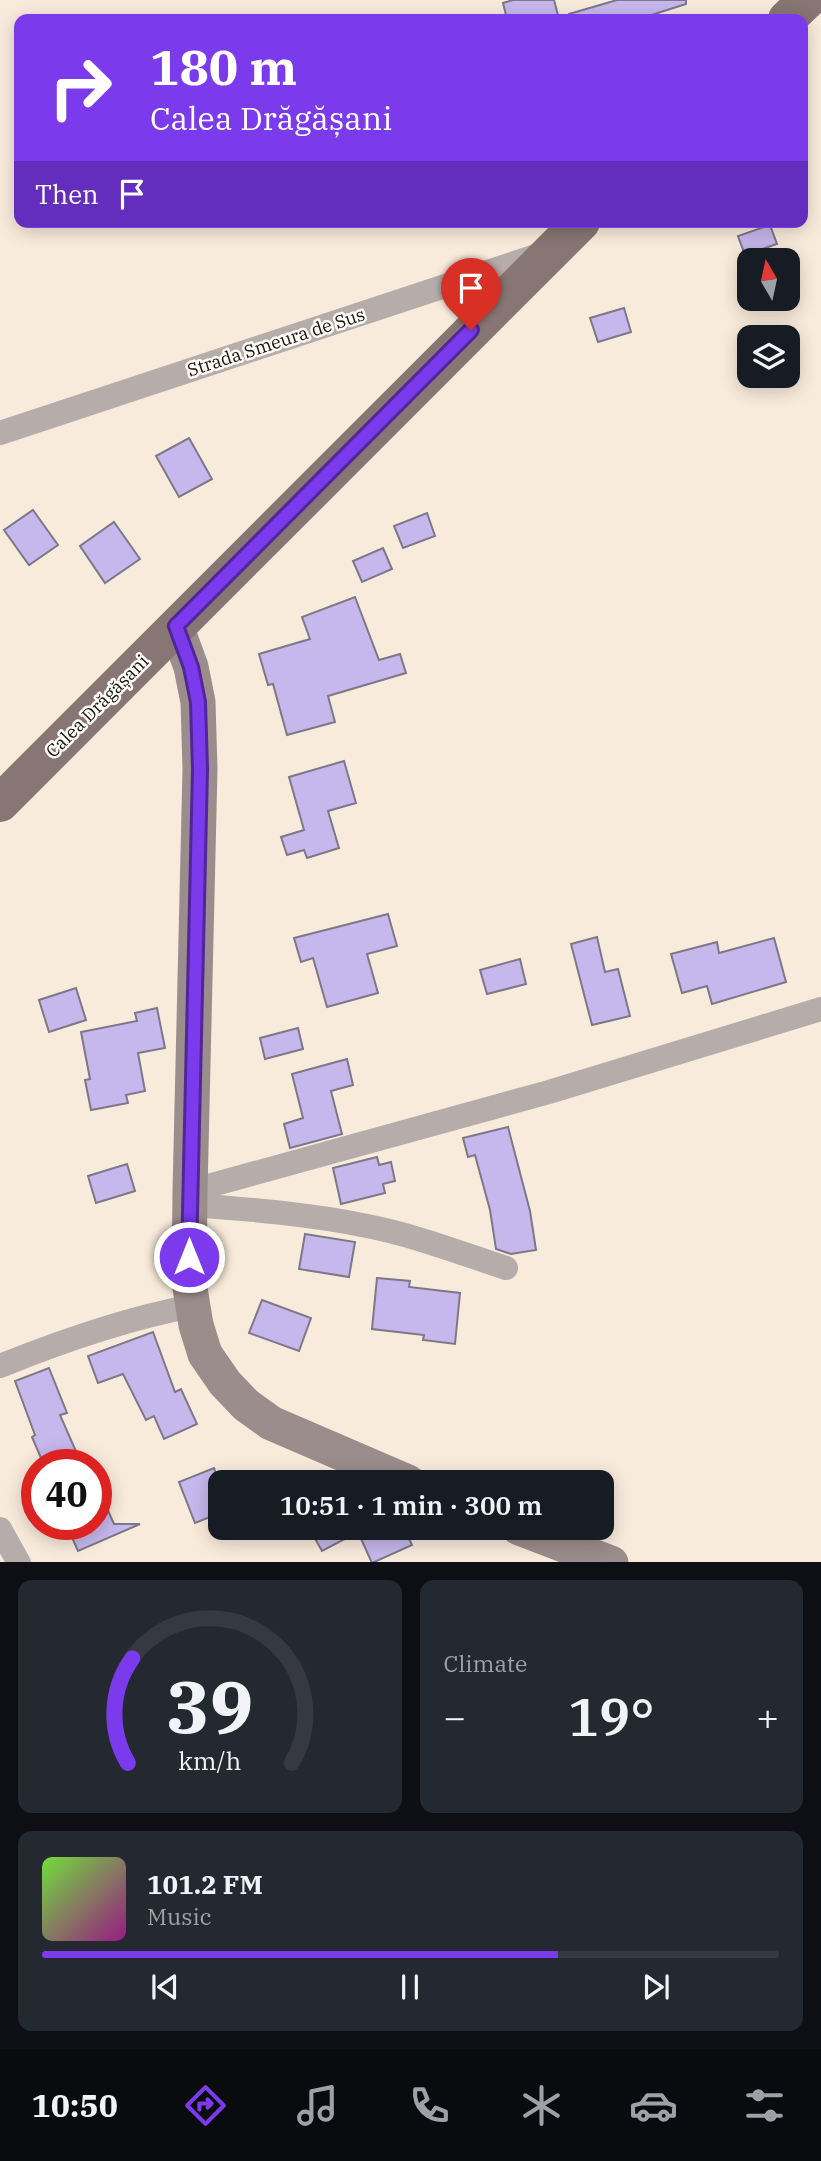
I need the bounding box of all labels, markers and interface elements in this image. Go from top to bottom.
text: 180 m [150,35,297,98]
icon: right [35,42,126,133]
text: Calea Drăgășani [150,97,392,139]
icon: arrive [113,175,151,213]
text: Then [35,177,99,211]
north arrow [737,248,800,312]
map controls [737,248,800,388]
pin [441,258,501,330]
icon: arrive [452,269,490,307]
street label: Strada Smeura de Sus [184,302,368,382]
button: layers [737,325,800,388]
street label: Calea Drăgășani [41,649,154,762]
position arrow [152,1220,226,1294]
speed limit sign: 40 [21,1449,112,1540]
text: 10:51 · 1 min · 300 m [280,1488,542,1522]
text: Climate [444,1648,527,1678]
text: 39 [166,1658,253,1753]
text: 19° [568,1683,655,1750]
text: − [444,1692,466,1741]
text: + [756,1692,779,1741]
text: km/h [178,1743,241,1776]
text: 101.2 FM [147,1867,263,1901]
text: Music [147,1901,212,1931]
icon: previous [146,1968,184,2006]
icon: pause [391,1968,429,2006]
icon: next [637,1968,675,2006]
icon: directions [181,2081,230,2130]
icon: music [293,2081,342,2130]
icon: phone [405,2081,454,2130]
icon: climate [517,2081,566,2130]
icon: car [629,2081,678,2130]
icon: filters [740,2081,789,2130]
text: 10:50 [31,2084,118,2126]

